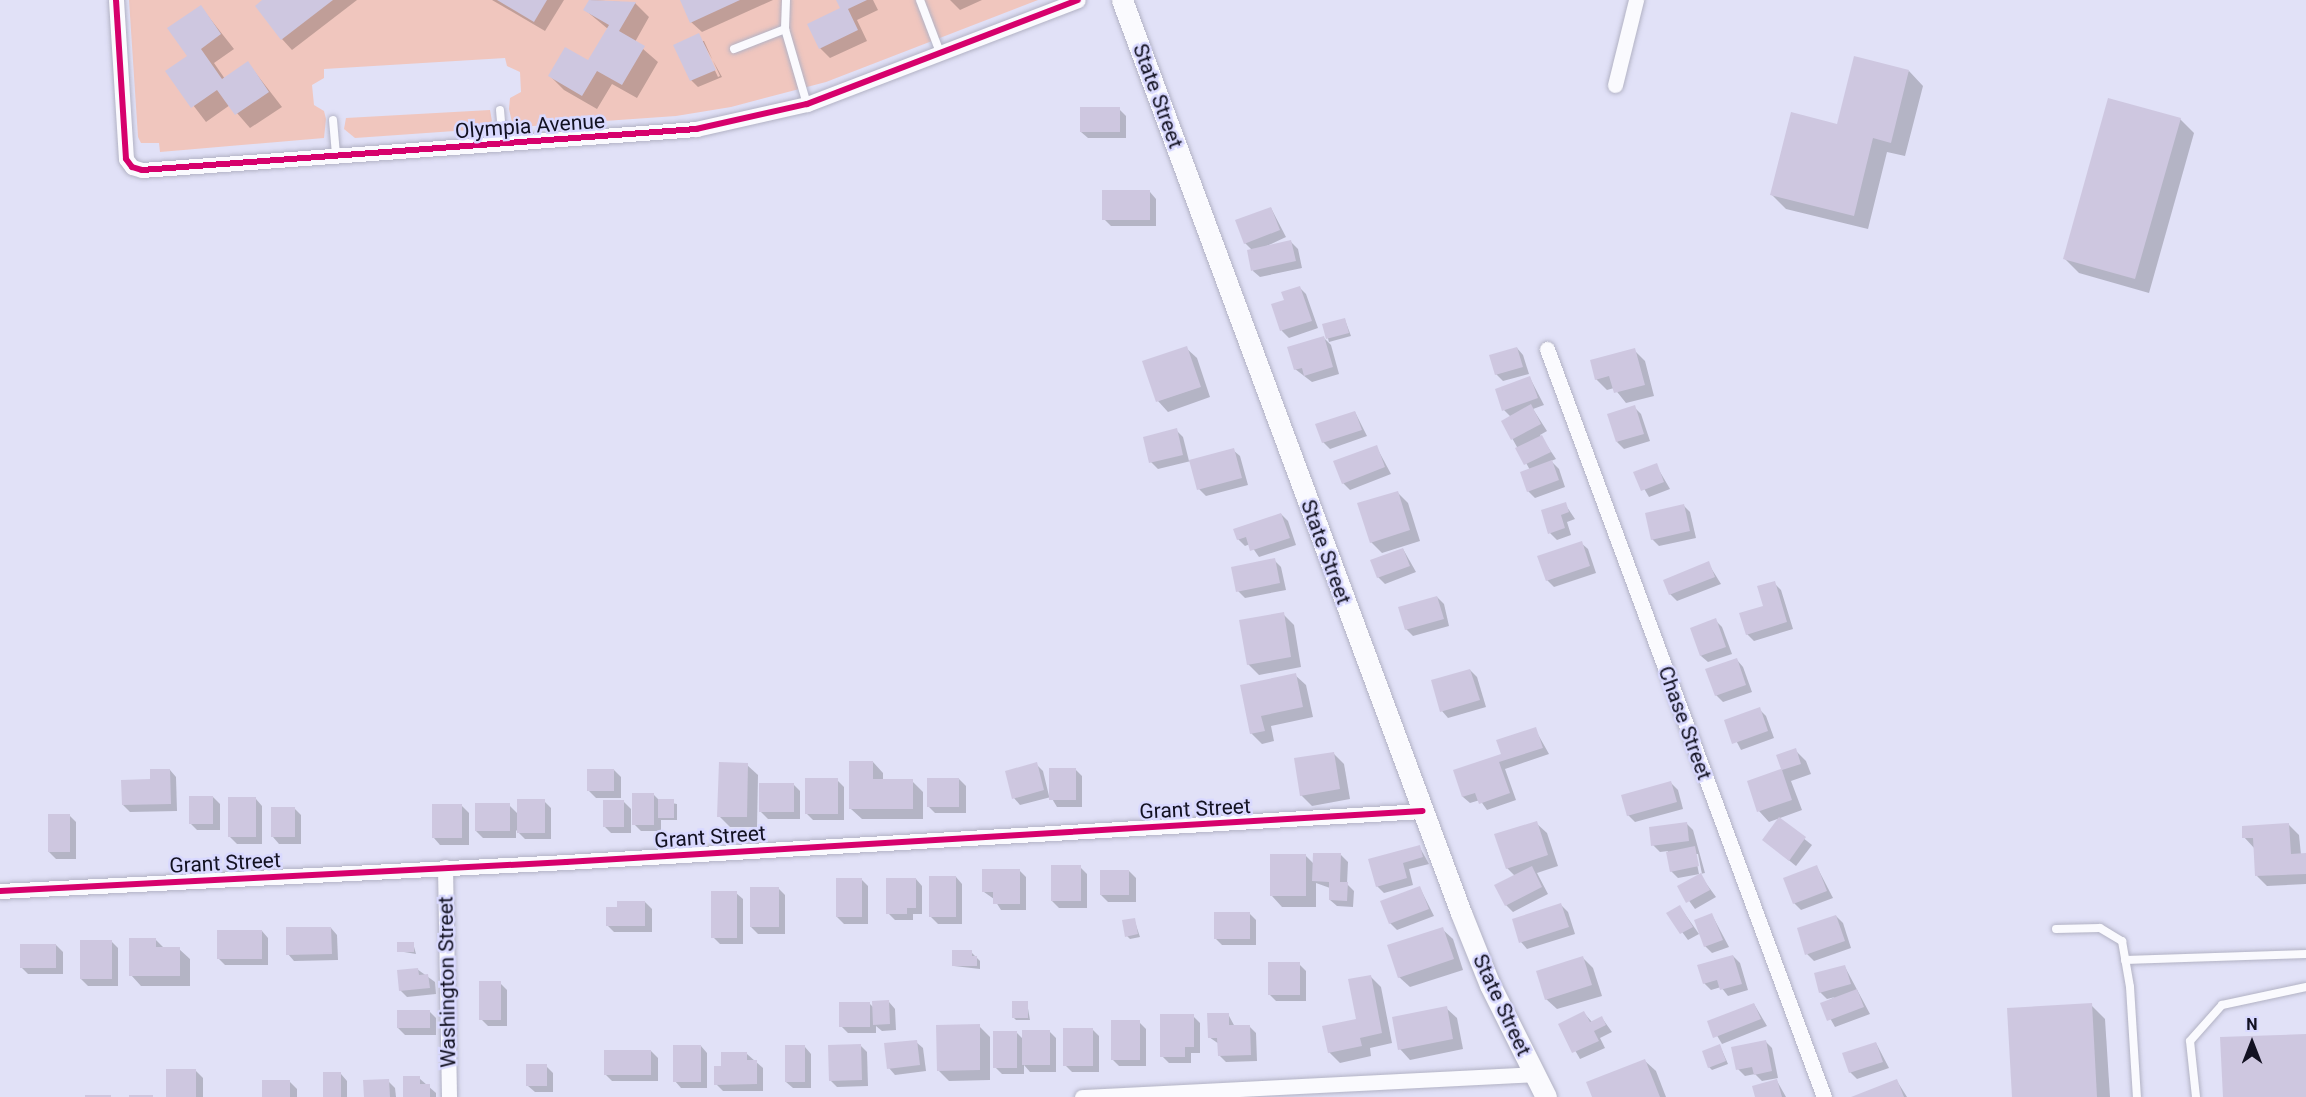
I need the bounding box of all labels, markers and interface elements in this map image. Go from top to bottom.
street label: State Street [1127,40,1189,152]
street label: Olympia Avenue [454,108,606,144]
street label: State Street [1295,496,1357,608]
street label: Chase Street [1653,663,1717,783]
street label: Grant Street [1139,793,1251,825]
street label: Grant Street [654,821,766,853]
street label: Grant Street [169,847,281,879]
street label: Washington Street [433,896,461,1068]
street label: State Street [1467,950,1537,1060]
north arrow [2222,1013,2282,1073]
text: N [2246,1015,2258,1034]

